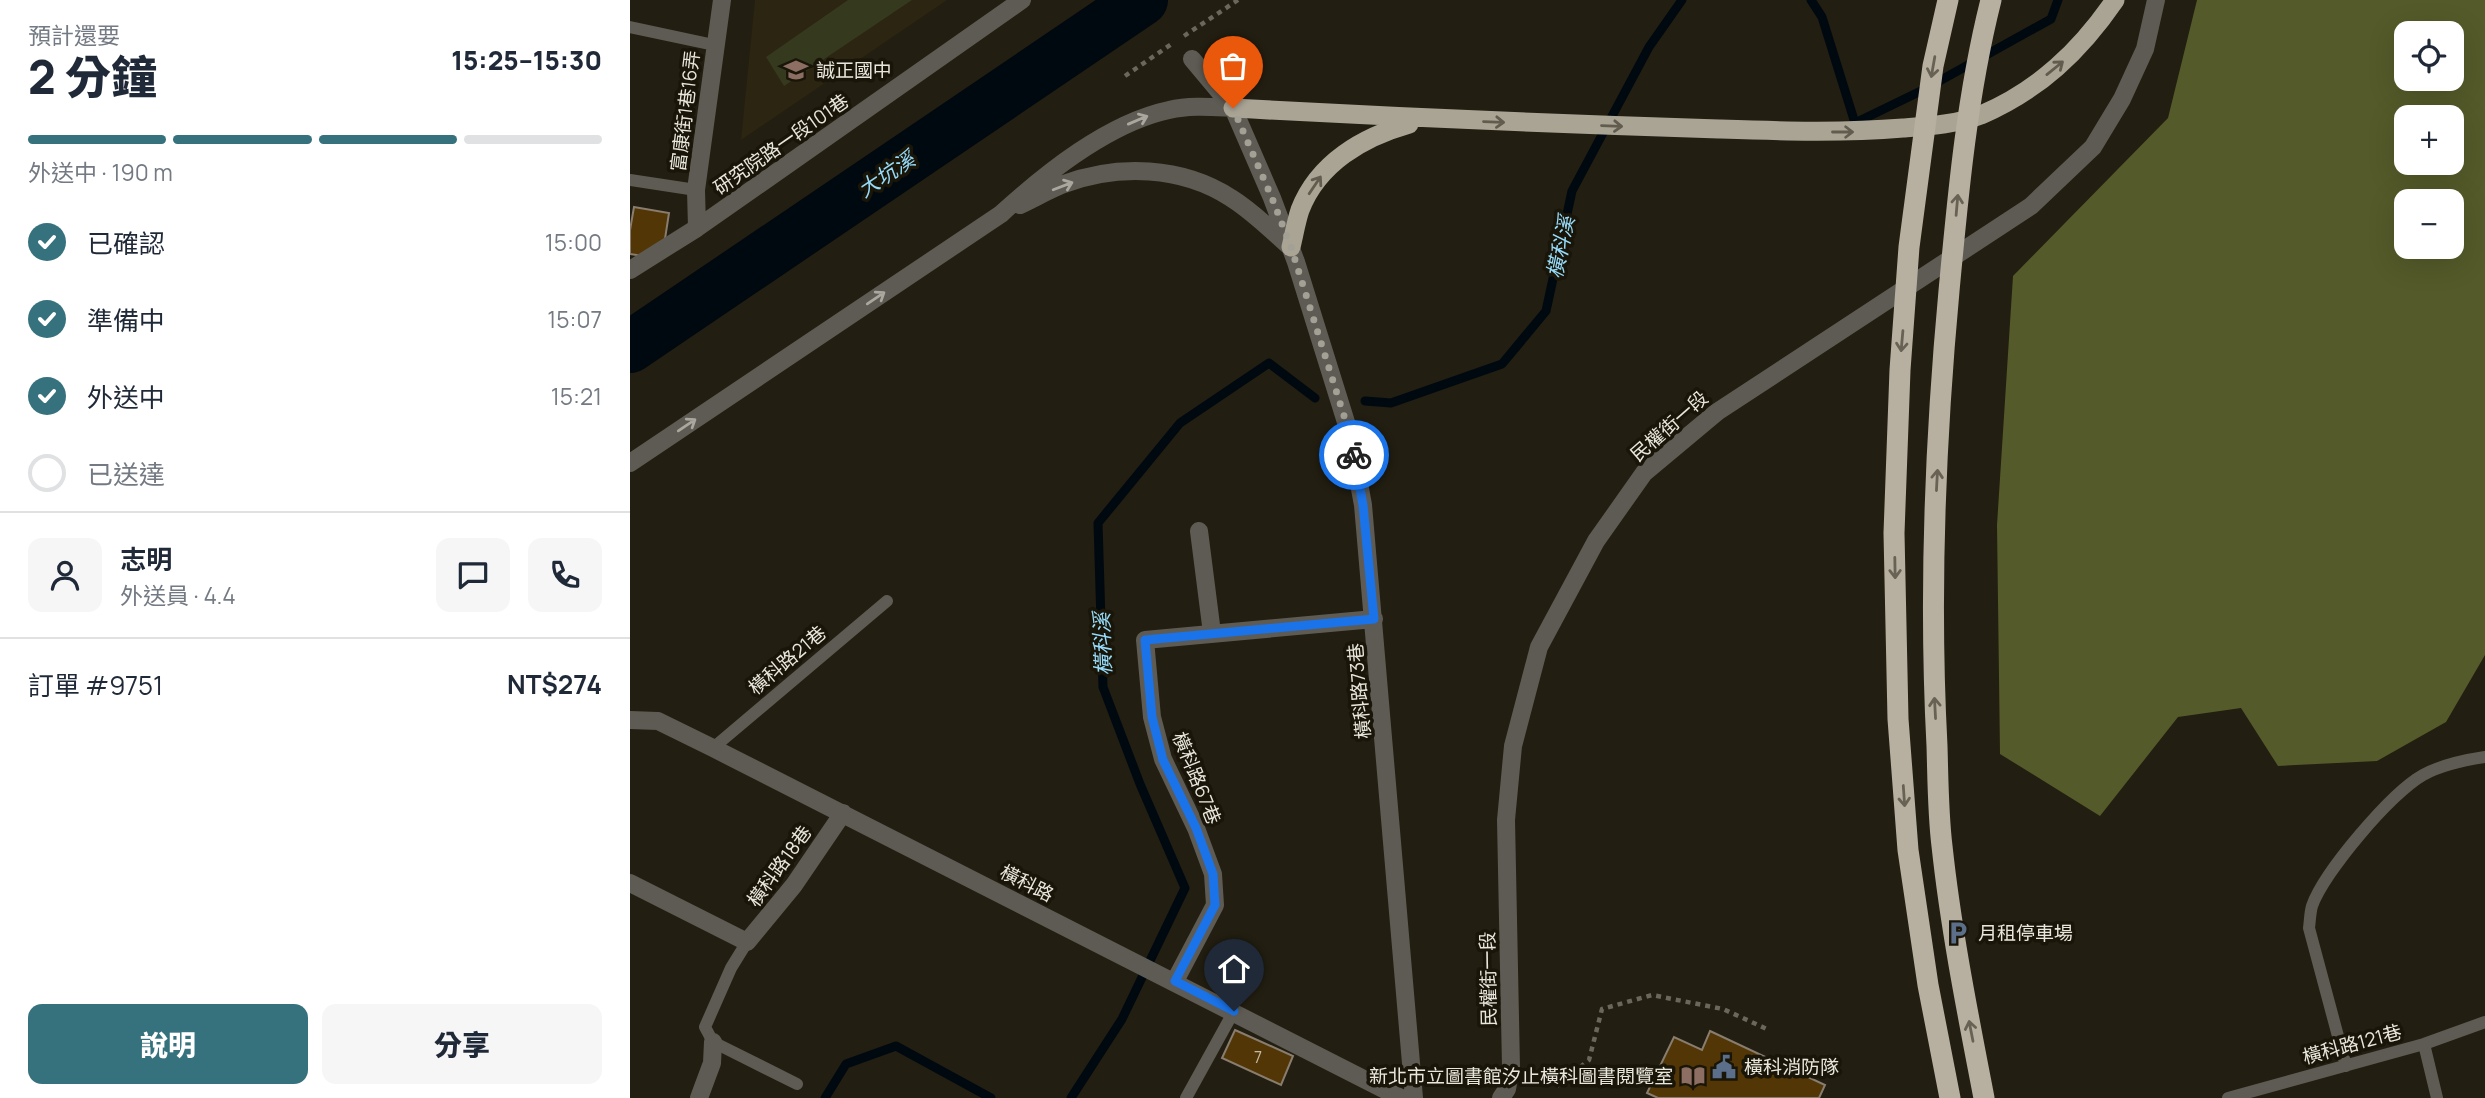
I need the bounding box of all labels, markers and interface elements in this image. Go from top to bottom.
text: 預計還要 [28,19,120,51]
map controls [2394,21,2464,259]
button: locate [2394,21,2464,91]
pin [1203,36,1263,108]
text: 15:25–15:30 [451,42,602,78]
text: 2 分鐘 [28,45,157,108]
icon: bag [1214,47,1252,85]
street label: 富康街1巷16弄 [665,49,705,173]
one-way arrow [1926,55,1940,77]
school or university icon: 誠正國中 [782,56,810,84]
place label: 誠正國中 [816,57,892,83]
one-way arrow [2046,61,2064,76]
street label: 研究院路一段101巷 [708,88,854,200]
button: + [2394,105,2464,175]
one-way arrow [1126,113,1148,126]
one-way arrow [1483,115,1506,128]
one-way arrow [1600,119,1623,132]
one-way arrow [1831,125,1854,139]
water label: 大坑溪 [852,143,922,203]
text: 外送中 · 190 m [28,156,173,188]
one-way arrow [1308,175,1322,195]
one-way arrow [1052,178,1074,191]
button: − [2394,189,2464,259]
one-way arrow [1950,194,1963,217]
water label: 橫科溪 [1540,210,1581,281]
icon: check [28,223,66,261]
text: 已確認 [87,225,165,261]
text: 15:00 [545,226,602,258]
one-way arrow [865,291,885,305]
icon: check [28,300,66,338]
text: 準備中 [87,302,165,338]
text: 15:07 [547,303,602,335]
one-way arrow [1895,329,1908,352]
icon: check [28,377,66,415]
text: 外送中 [87,379,165,415]
text: 15:21 [551,380,602,412]
street label: 民權街一段 [1625,385,1713,467]
one-way arrow [677,417,696,432]
courier [1319,420,1389,490]
icon: bike [1335,436,1373,474]
text: 已送達 [87,456,165,492]
one-way arrow [1930,469,1943,492]
button: person [28,538,102,612]
button: chat [436,538,510,612]
button: phone [528,538,602,612]
text: 志明 [120,541,172,577]
one-way arrow [1888,557,1901,580]
text: 外送員 · 4.4 [120,579,236,611]
water label: 橫科溪 [1087,609,1117,676]
street label: 橫科路21巷 [743,620,831,700]
street label: 橫科路73巷 [1342,642,1376,740]
text: NT$274 [507,666,602,702]
text: 訂單 #9751 [28,667,163,703]
one-way arrow [1928,697,1941,720]
street label: 橫科路67巷 [1167,728,1227,828]
one-way arrow [1898,784,1911,806]
street label: 橫科路18巷 [741,820,817,912]
street label: 橫科路 [996,858,1058,908]
parking icon: 月租停車場 [1944,919,1972,947]
place label: 月租停車場 [1978,920,2073,946]
street label: 民權街一段 [1474,931,1502,1027]
pin [1204,939,1264,1011]
icon: home [1215,950,1253,988]
button: 說明 [28,1004,308,1084]
button: 分享 [322,1004,602,1084]
street label: 橫科路121巷 [2300,1018,2404,1070]
one-way arrow [1963,1020,1977,1043]
house number: 7 [1254,1046,1262,1068]
public building icon: 橫科消防隊 [1710,1053,1738,1081]
place label: 橫科消防隊 [1744,1054,1839,1080]
library icon: 新北市立圖書館汐止橫科圖書閱覽室 [1679,1062,1707,1090]
place label: 新北市立圖書館汐止橫科圖書閱覽室 [1369,1063,1673,1089]

